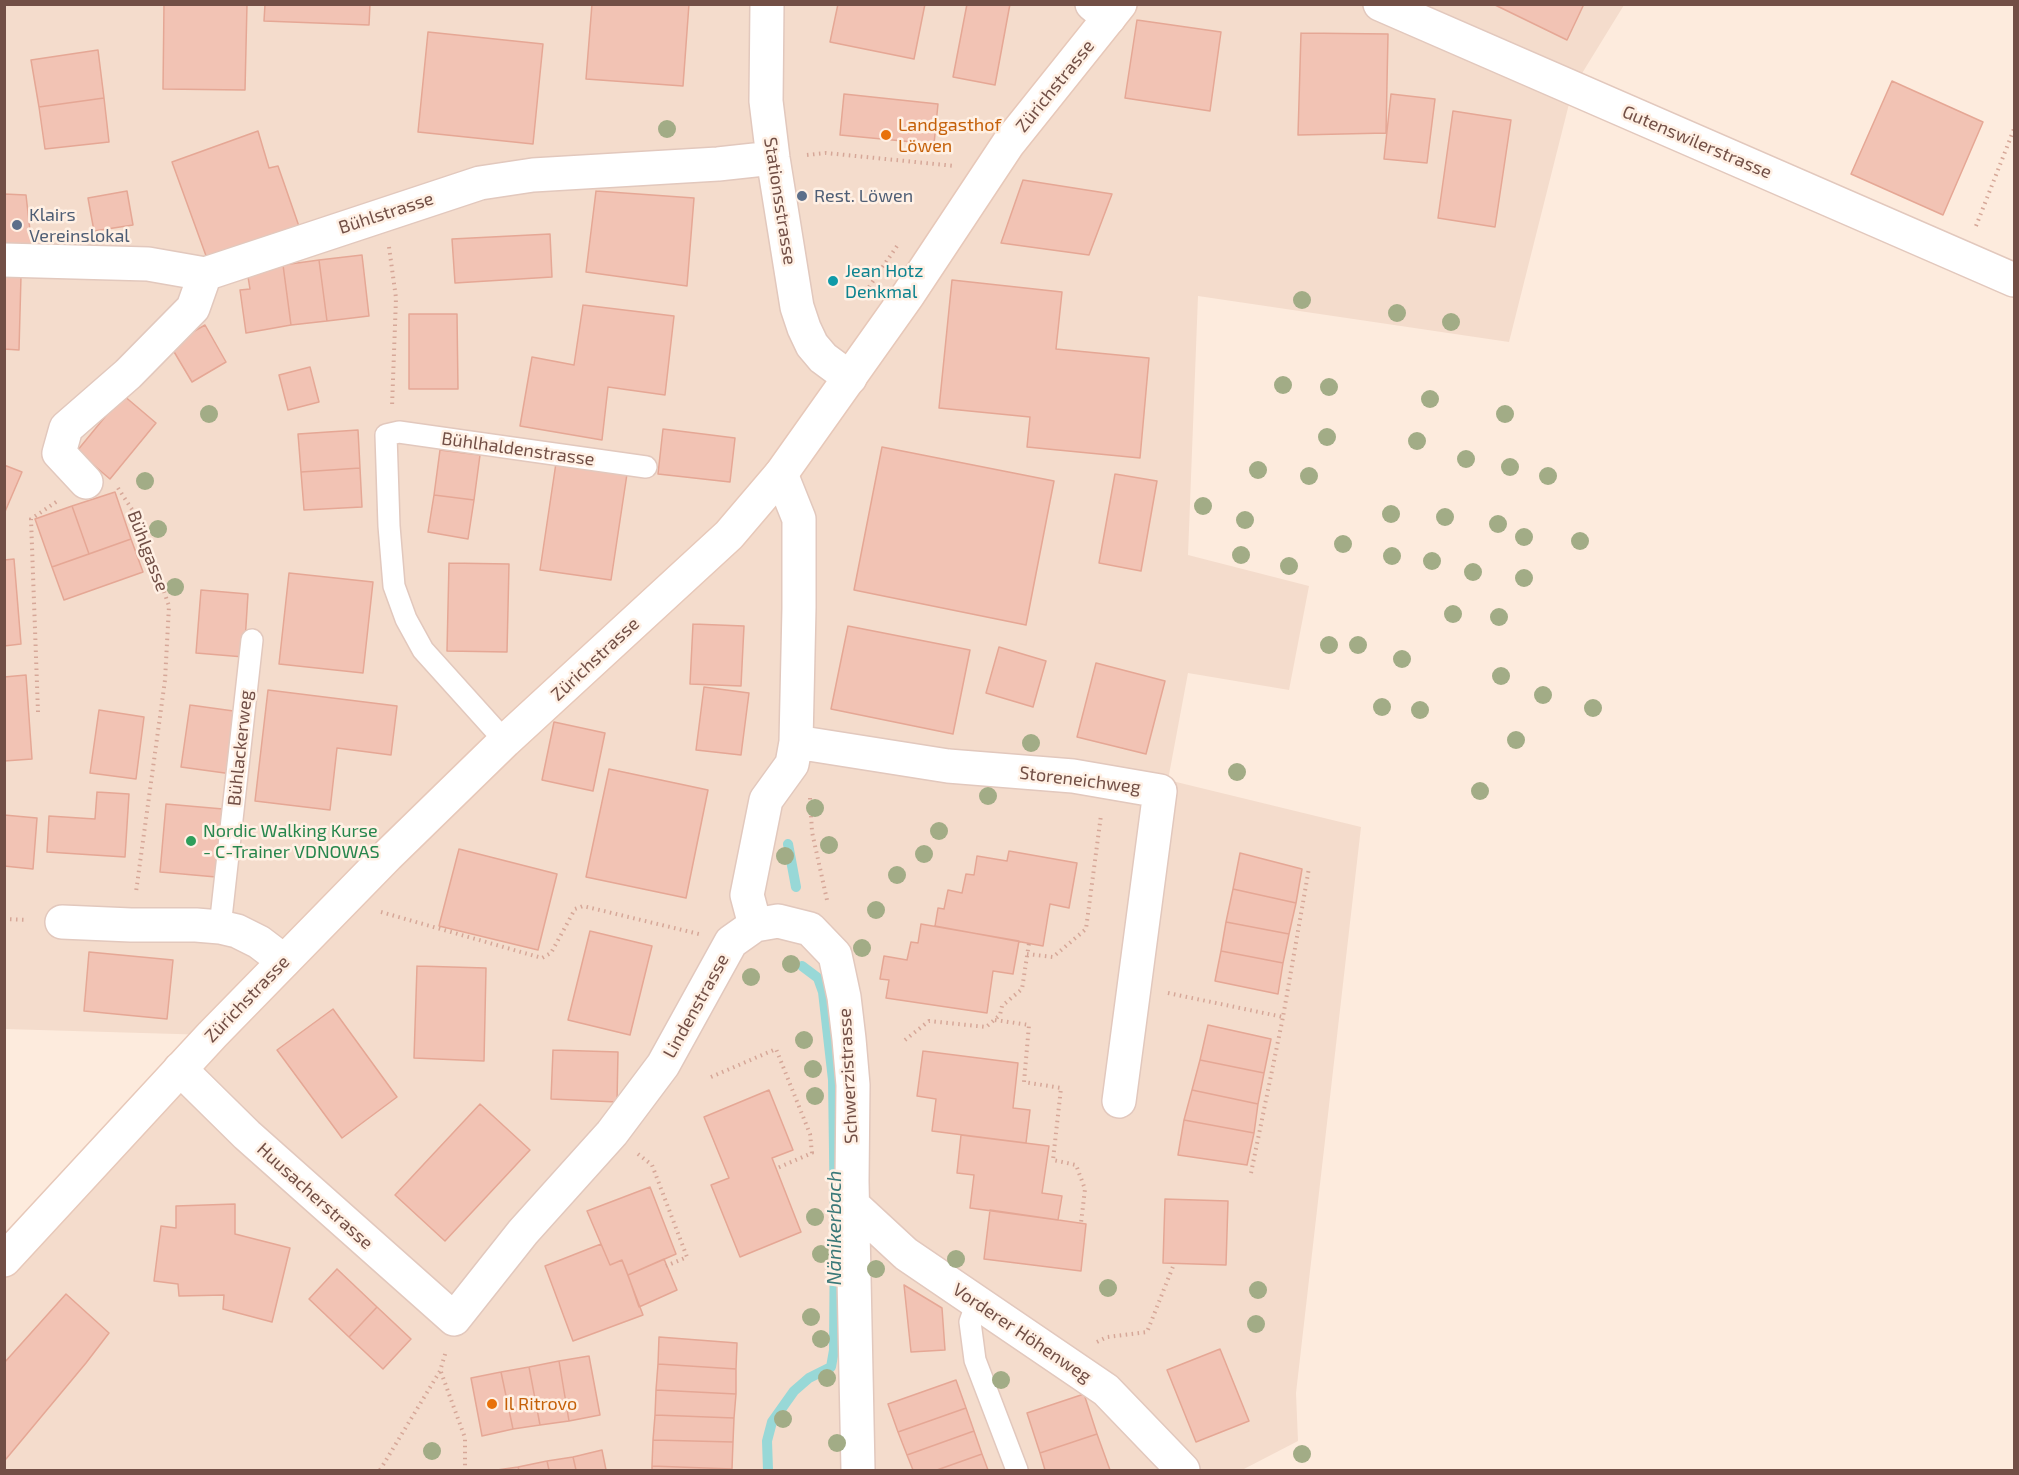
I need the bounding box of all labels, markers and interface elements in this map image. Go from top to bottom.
street label: Zürichstrasse [1011,36,1099,136]
street label: Gutenswilerstrasse [1619,101,1775,183]
place label: Landgasthof Löwen [898,114,1001,156]
marker: Landgasthof Löwen [879,128,893,142]
street label: Stationsstrasse [759,136,801,266]
place label: Rest. Löwen [814,185,913,207]
street label: Bühlstrasse [336,188,436,238]
marker: Rest. Löwen [795,189,809,203]
place label: Klairs Vereinslokal [29,204,130,246]
marker: Klairs Vereinslokal [10,218,24,232]
place label: Jean Hotz Denkmal [845,260,923,302]
marker: Jean Hotz Denkmal [826,274,840,288]
street label: Bühlhaldenstrasse [440,428,596,470]
street label: Bühlgasse [123,507,173,595]
street label: Zürichstrasse [547,613,643,705]
street label: Bühlackerweg [223,689,257,807]
street label: Storeneichweg [1018,762,1142,798]
place label: Nordic Walking Kurse - C-Trainer VDNOWAS [203,820,380,862]
marker: Nordic Walking Kurse - C-Trainer VDNOWAS [184,834,198,848]
street label: Lindenstrasse [659,950,733,1062]
street label: Zürichstrasse [200,951,294,1047]
street label: Schwerzistrasse [834,1008,862,1144]
street label: Huusacherstrasse [252,1138,378,1254]
water label: Nänikerbach [822,1170,846,1286]
street label: Vorderer Höhenweg [949,1279,1095,1387]
place label: Il Ritrovo [504,1393,577,1415]
marker: Il Ritrovo [485,1397,499,1411]

